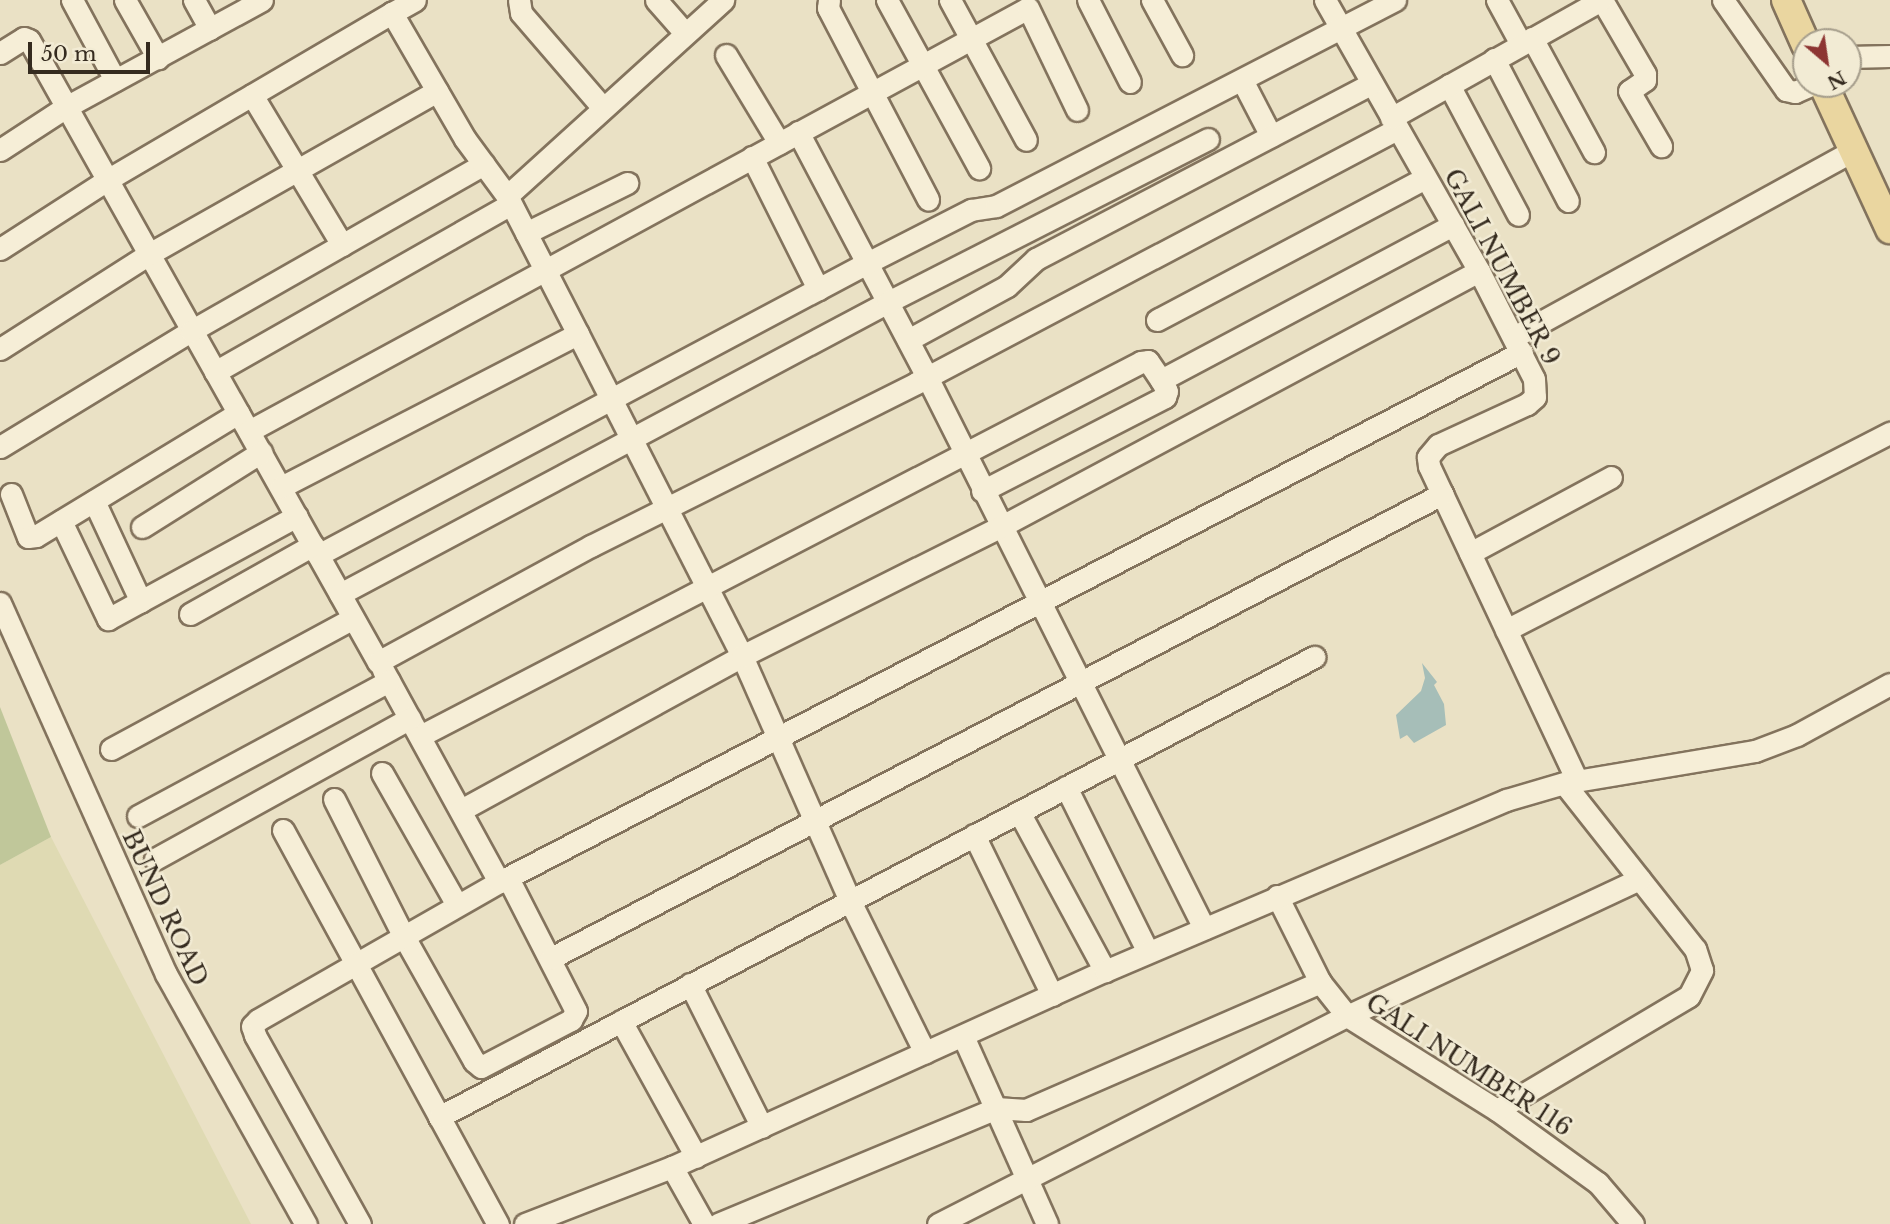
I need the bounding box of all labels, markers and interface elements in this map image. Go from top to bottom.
scale bar [32,28,154,72]
north arrow [1792,28,1862,98]
text: 50 m [41,41,96,67]
text: N [1823,66,1850,94]
street label: GALI NUMBER 9 [1438,164,1566,370]
street label: BUND ROAD [116,825,214,991]
street label: GALI NUMBER 116 [1360,988,1578,1142]

